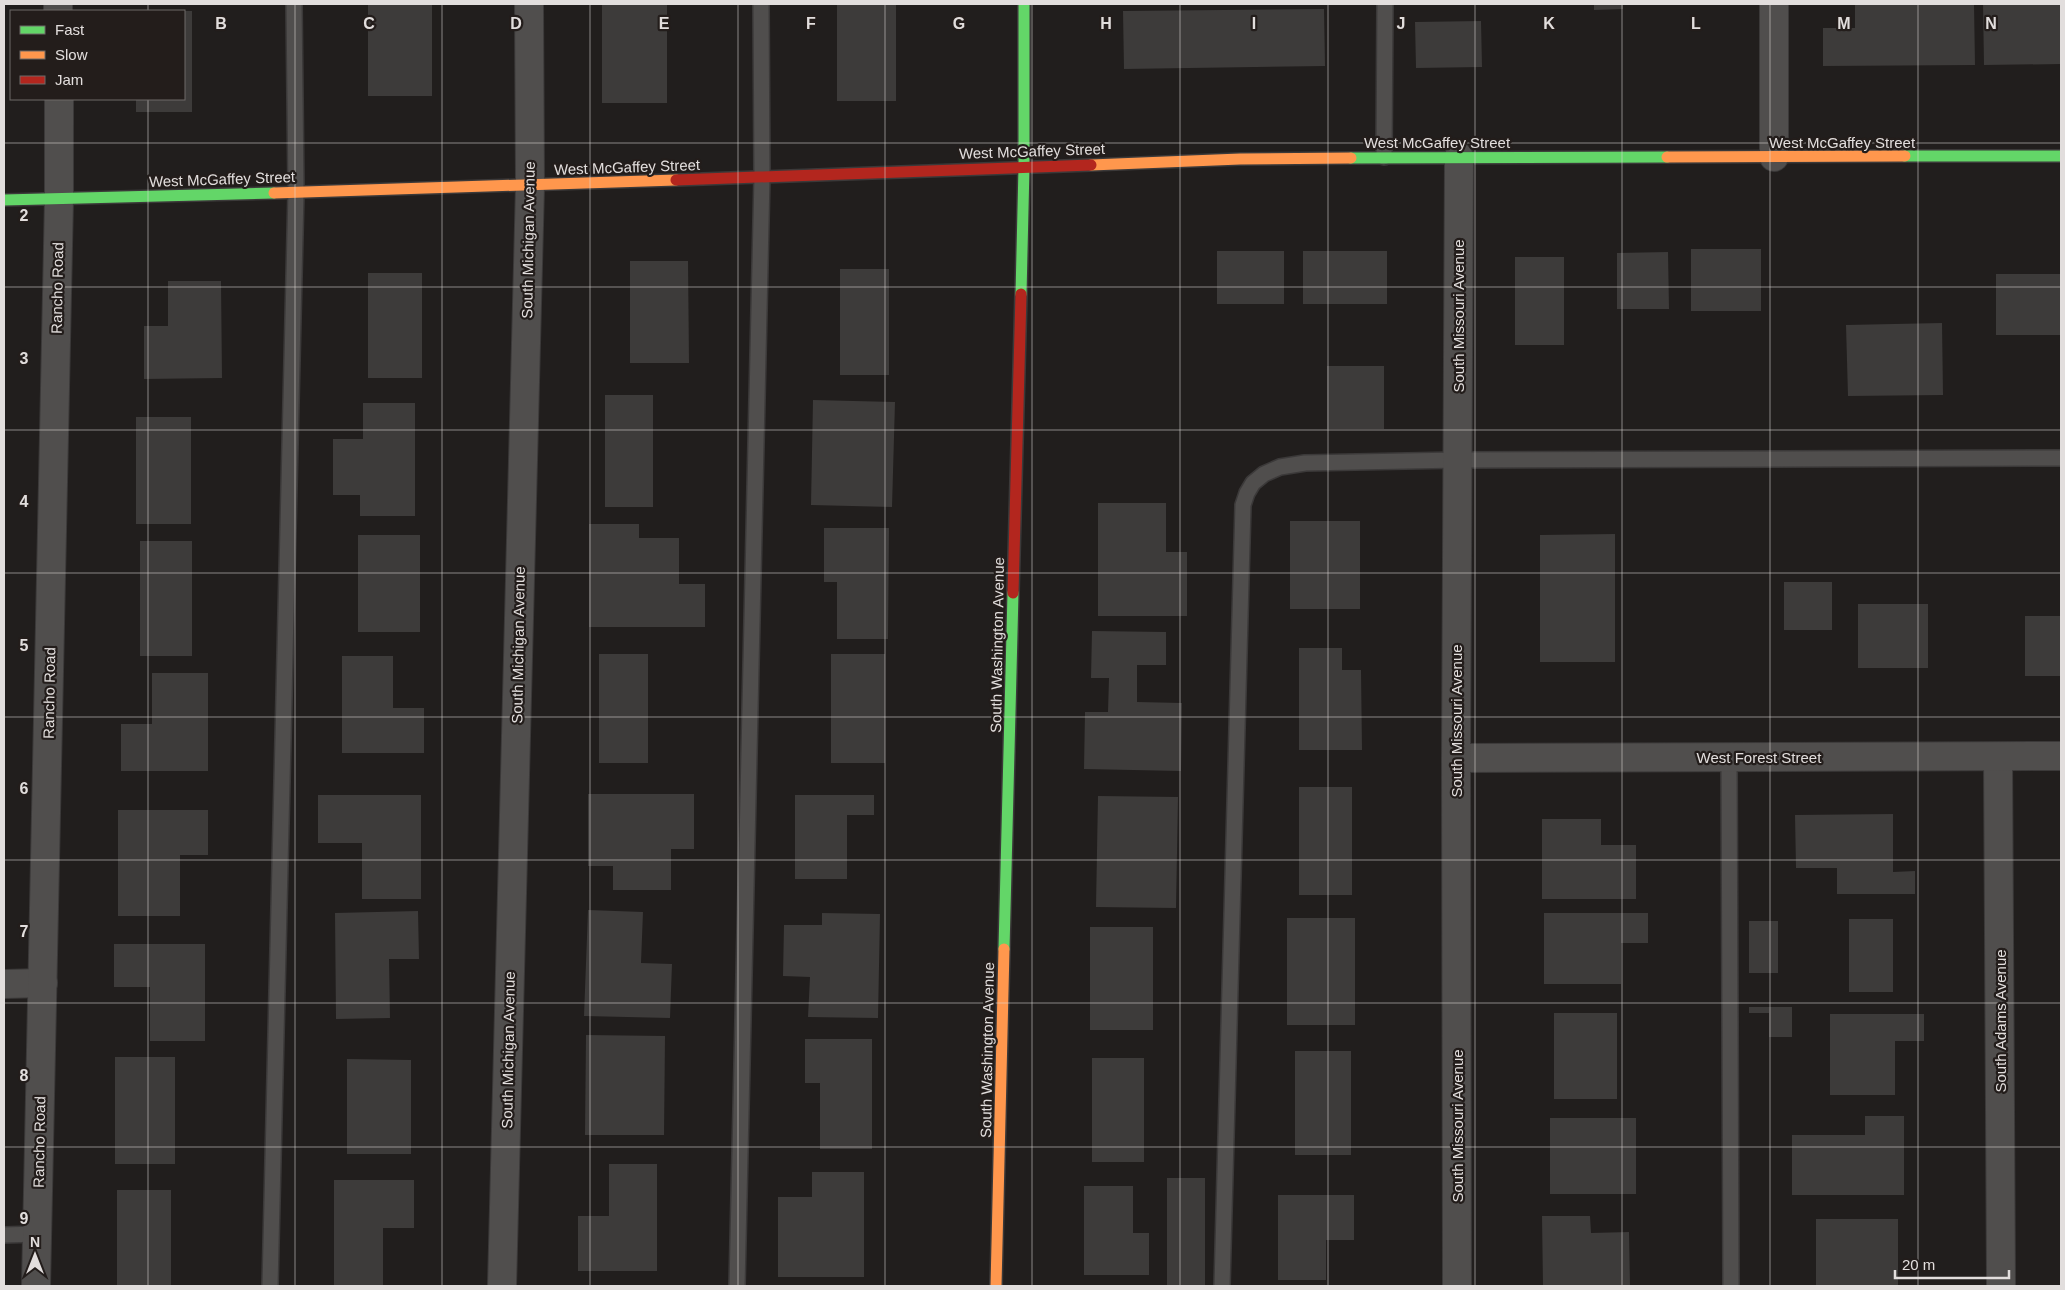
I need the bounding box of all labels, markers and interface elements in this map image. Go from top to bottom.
legend [10,10,185,100]
text: B [215,15,227,32]
text: C [363,15,375,32]
text: D [510,15,522,32]
text: E [659,15,670,32]
text: F [806,15,816,32]
text: G [953,15,965,32]
text: H [1100,15,1112,32]
text: I [1252,15,1256,32]
text: J [1397,15,1405,32]
text: K [1543,15,1555,32]
text: L [1691,15,1701,32]
text: M [1837,15,1851,32]
text: N [1985,15,1997,32]
text: Fast [55,21,85,38]
text: Slow [55,46,88,63]
text: Jam [55,71,83,88]
street label: West McGaffey Street [1364,134,1511,151]
street label: West McGaffey Street [1769,134,1916,151]
street label: West McGaffey Street [959,140,1106,162]
street label: West McGaffey Street [554,156,701,178]
street label: South Michigan Avenue [518,161,538,319]
street label: West McGaffey Street [149,168,296,190]
text: 2 [20,207,29,224]
street label: South Missouri Avenue [1450,239,1467,393]
street label: Rancho Road [48,242,66,334]
text: 3 [20,350,29,367]
text: 4 [20,493,29,510]
street label: South Washington Avenue [987,557,1007,733]
street label: South Michigan Avenue [508,566,528,724]
text: 5 [20,637,29,654]
street label: South Missouri Avenue [1448,644,1465,798]
street label: Rancho Road [40,647,58,739]
street label: West Forest Street [1697,749,1822,766]
text: 6 [20,780,29,797]
text: 7 [20,923,29,940]
street label: South Adams Avenue [1992,949,2009,1093]
street label: South Washington Avenue [977,962,997,1138]
street label: South Michigan Avenue [498,971,518,1129]
street label: South Missouri Avenue [1449,1049,1466,1203]
text: 8 [20,1067,29,1084]
street label: Rancho Road [30,1096,48,1188]
text: 9 [20,1210,29,1227]
north arrow [10,1230,60,1280]
text: N [30,1234,40,1250]
scale bar [1895,1248,2009,1280]
text: 20 m [1902,1256,1935,1273]

